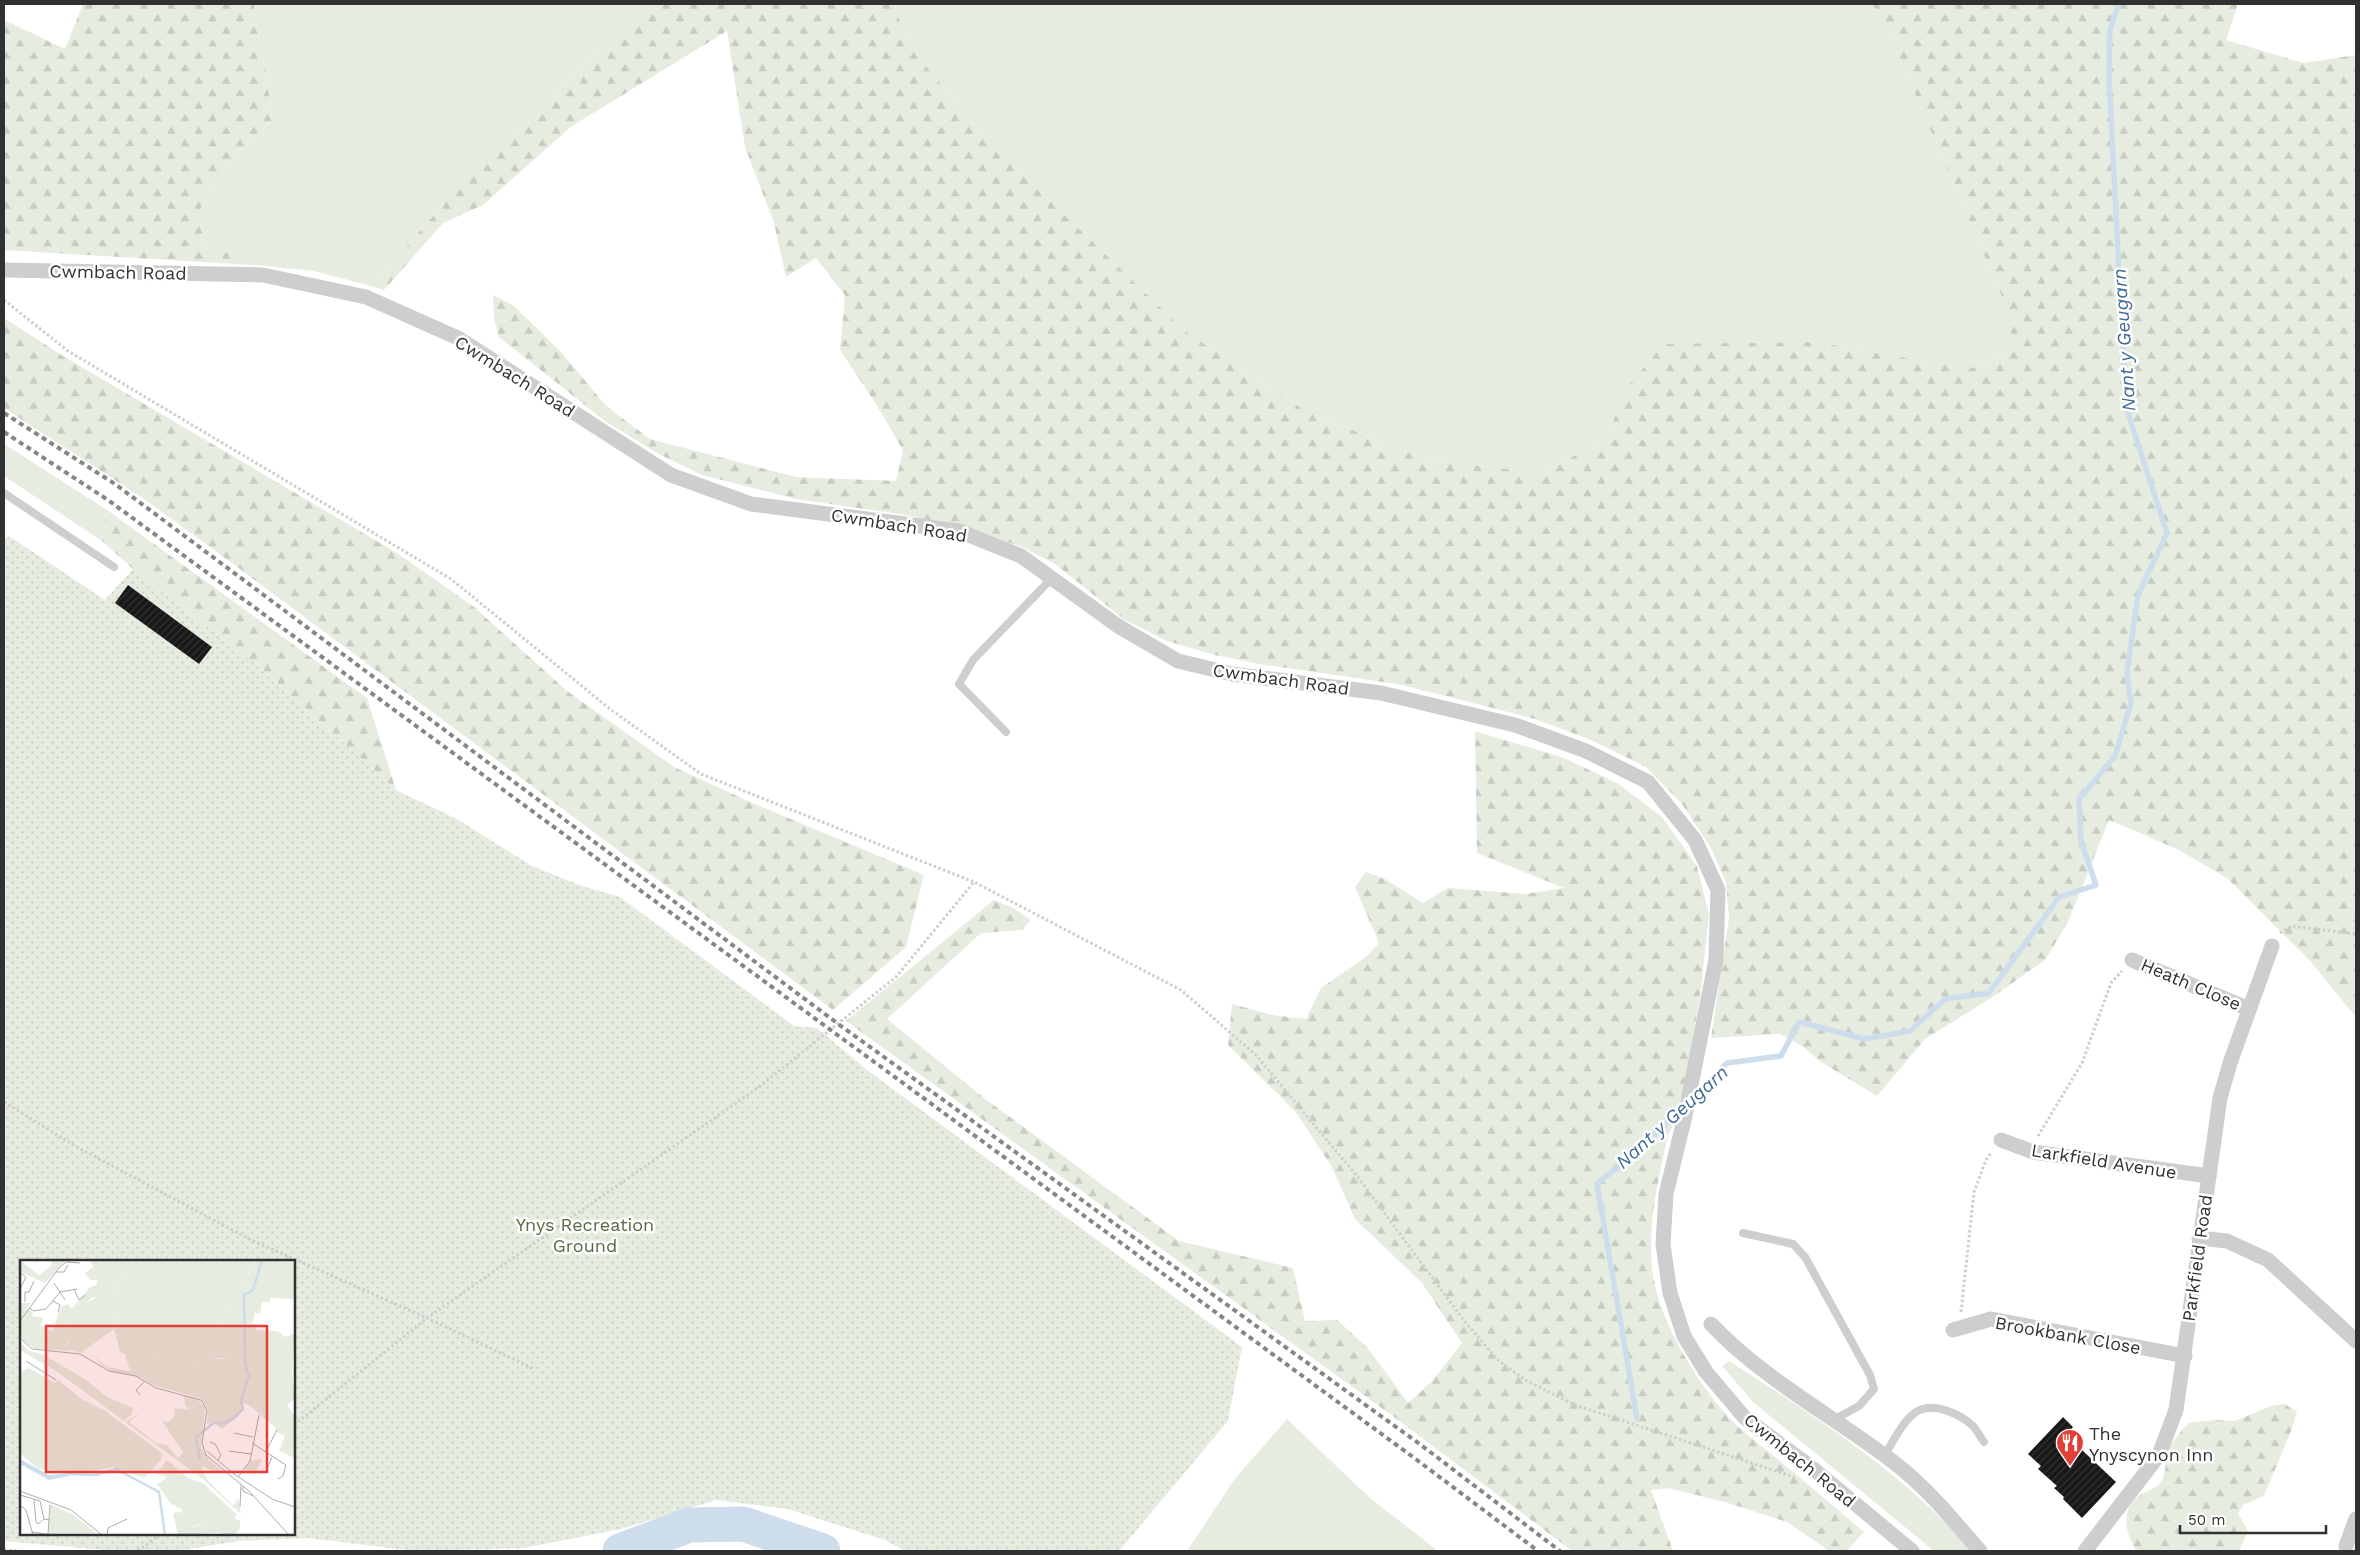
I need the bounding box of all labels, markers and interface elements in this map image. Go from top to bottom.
street label: Cwmbach Road [49,260,187,284]
water label: Nant y Geugarn [2108,268,2140,412]
street label: Cwmbach Road [451,331,579,421]
street label: Cwmbach Road [830,504,968,546]
street label: Cwmbach Road [1212,659,1350,699]
street label: Heath Close [2138,954,2244,1014]
water label: Nant y Geugarn [1611,1061,1733,1173]
street label: Larkfield Avenue [2030,1139,2178,1183]
street label: Parkfield Road [2178,1193,2216,1323]
park label: Ynys Recreation Ground [516,1214,654,1256]
inset map [20,1260,295,1535]
street label: Brookbank Close [1993,1312,2143,1358]
street label: Cwmbach Road [1740,1409,1860,1511]
place label: The Ynyscynon Inn [2089,1423,2213,1465]
restaurant icon: The Ynyscynon Inn [2055,1428,2085,1467]
scale bar [2180,1502,2326,1534]
text: 50 m [2188,1511,2225,1529]

